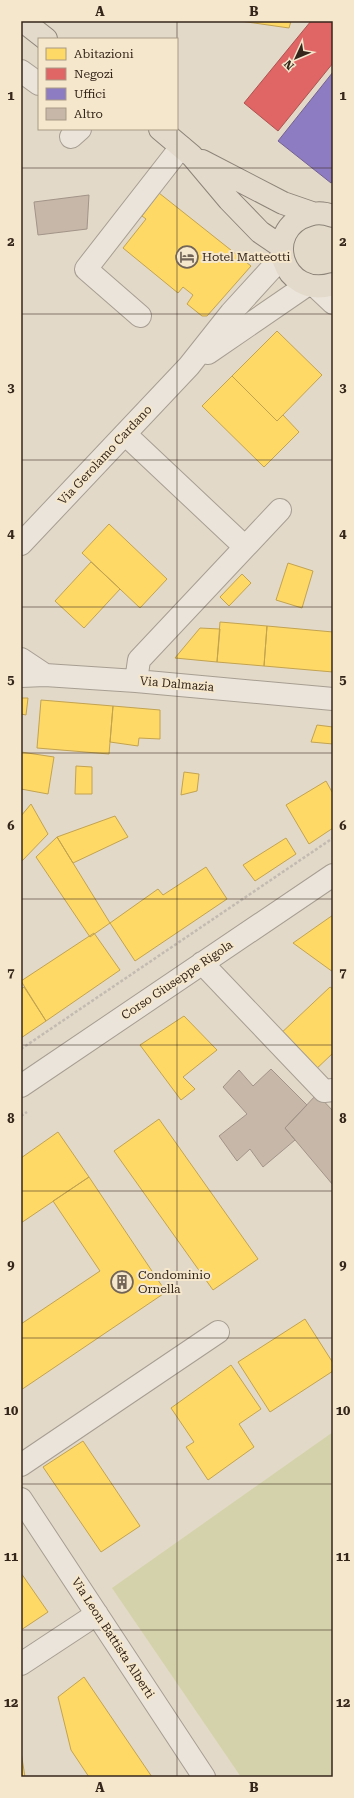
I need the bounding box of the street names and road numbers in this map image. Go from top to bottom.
street label: Via Gerolamo Cardano [55,402,155,508]
street label: Via Dalmazia [139,674,215,694]
street label: Corso Giuseppe Rigola [119,937,236,1023]
street label: Via Leon Battista Alberti [69,1575,157,1701]

